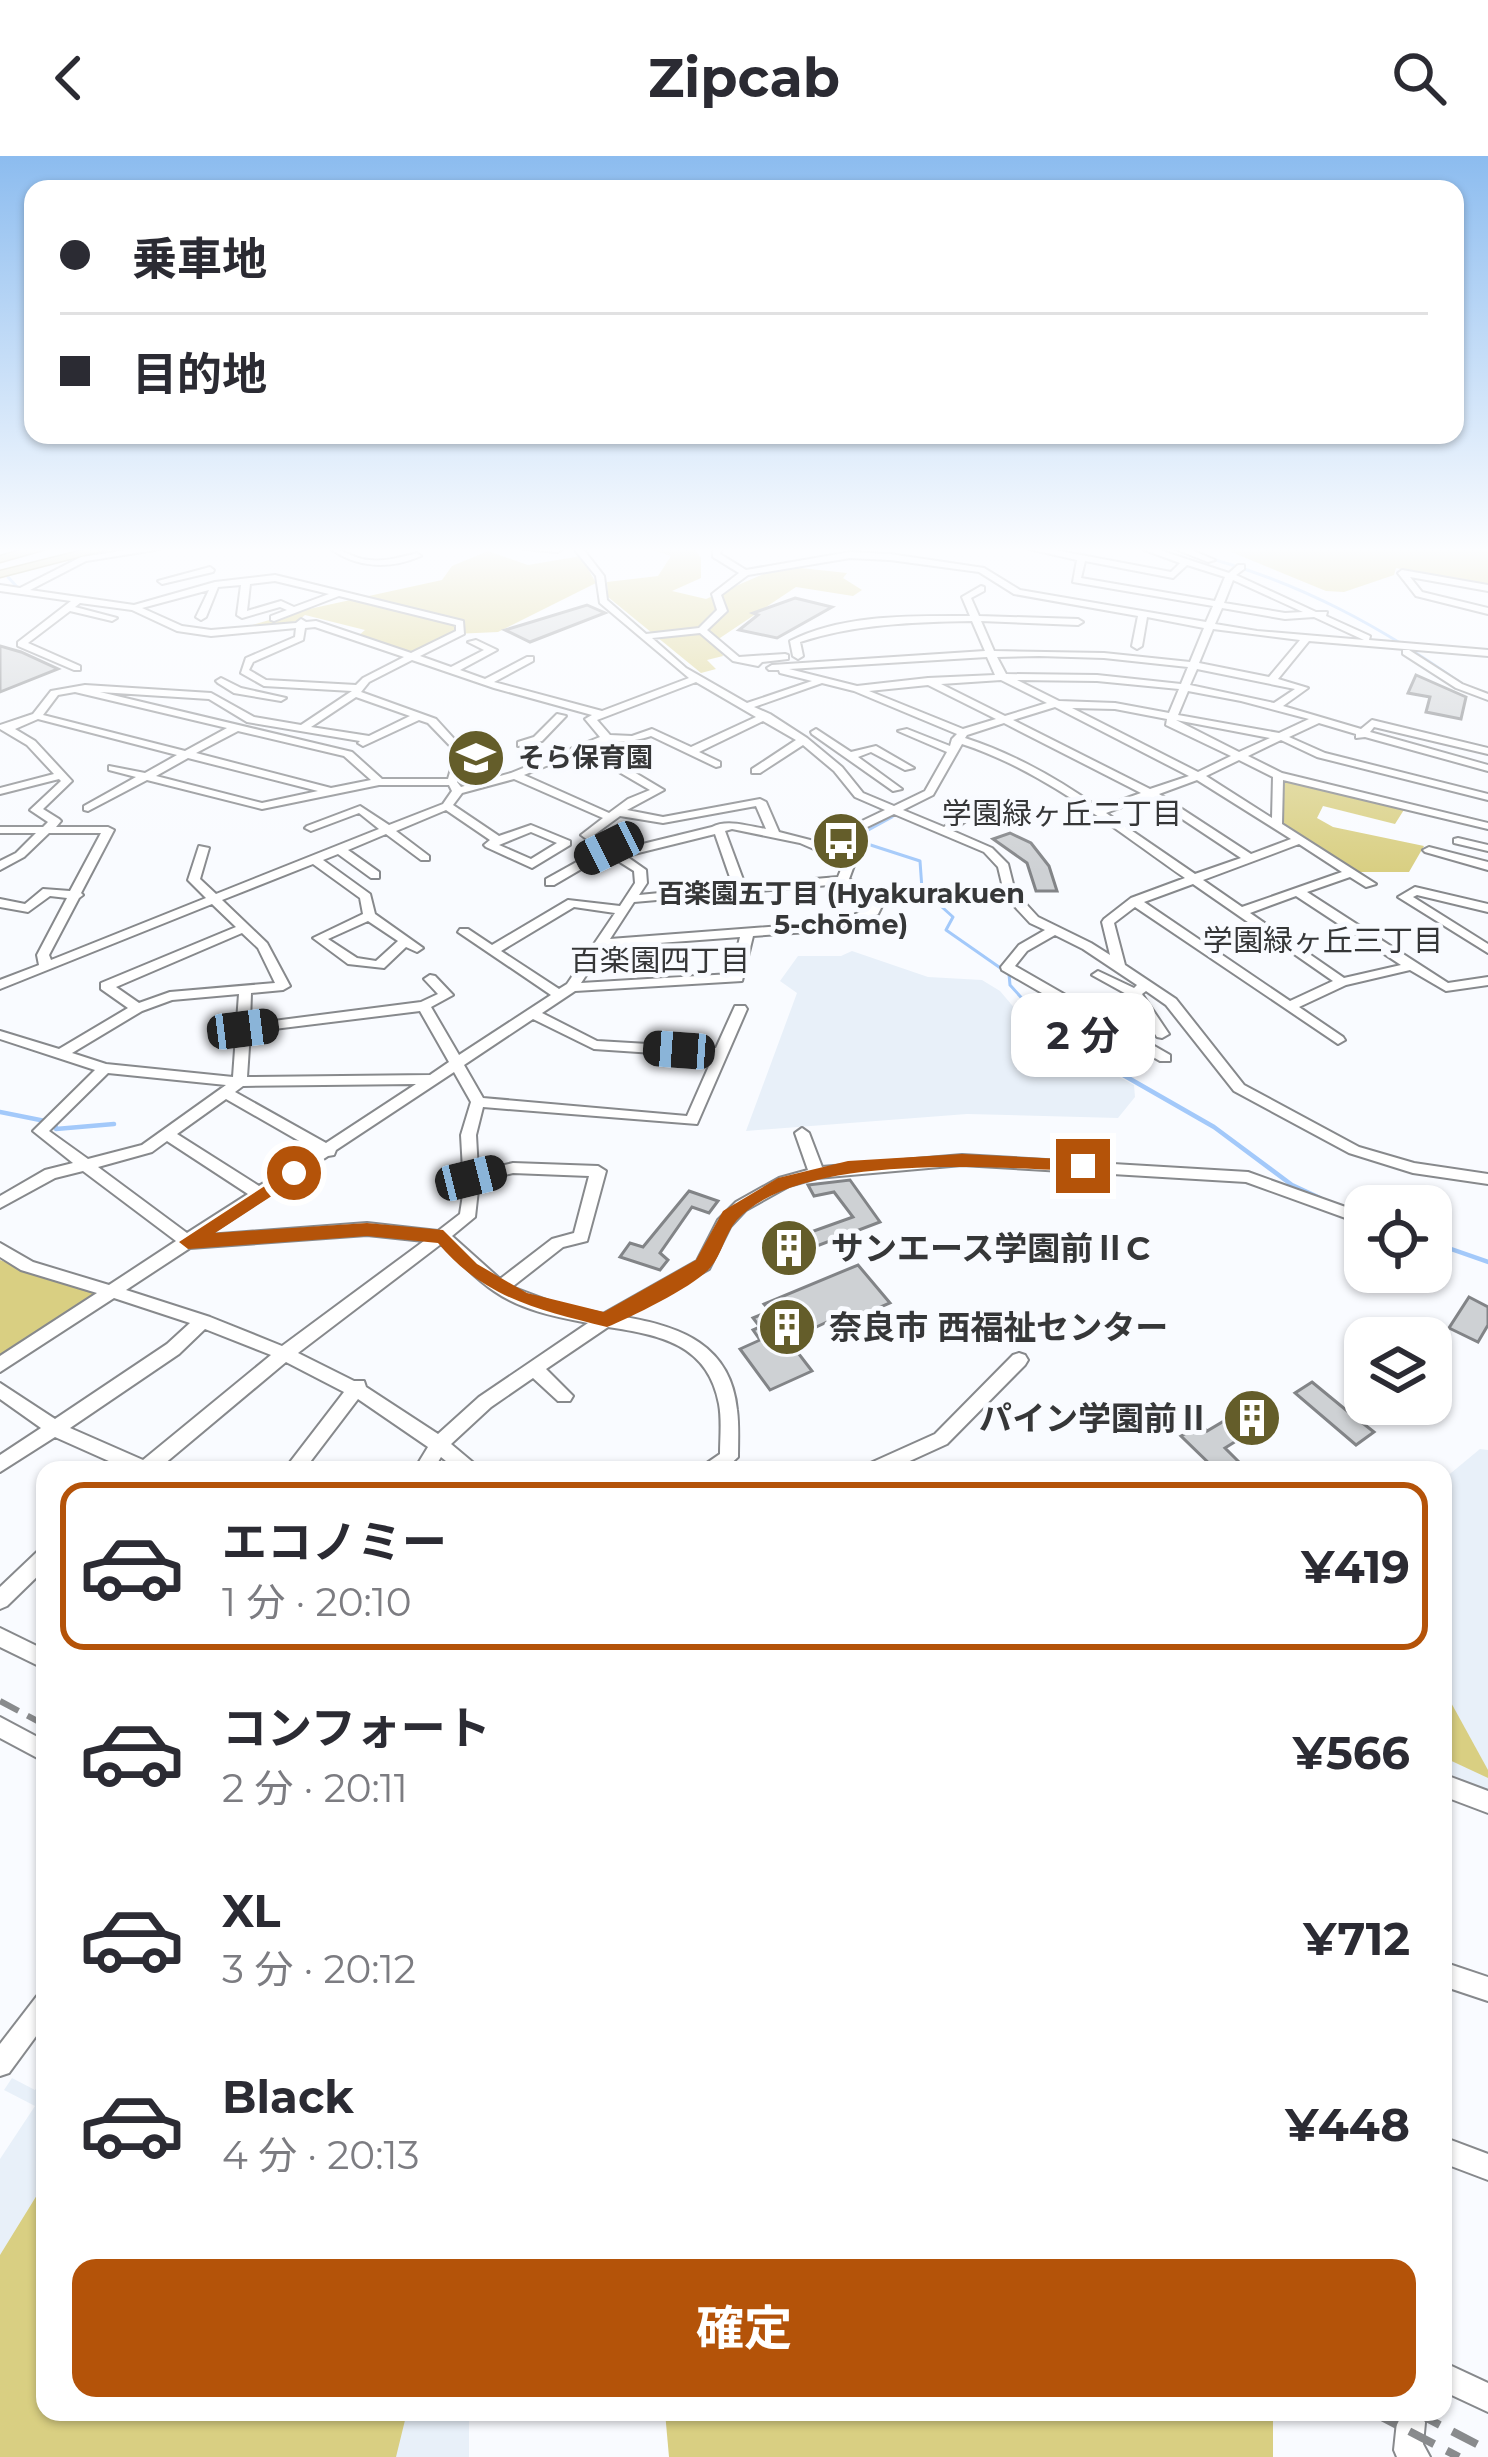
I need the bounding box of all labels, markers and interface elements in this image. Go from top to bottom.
icon: back [36,45,102,111]
text: Zipcab [648,45,840,111]
icon: search [1386,45,1452,111]
text: 乗車地 [132,231,267,286]
text: 目的地 [132,346,267,401]
school or university icon: そら保育園 [445,727,507,789]
place label: そら保育園 [518,741,653,774]
district label: 学園緑ヶ丘二丁目 [942,795,1182,832]
bus stop icon: 百楽園五丁目 (Hyakurakuen 5-chōme) [810,810,872,872]
car [569,816,649,880]
place label: 百楽園五丁目 (Hyakurakuen 5-chōme) [657,877,1025,941]
district label: 学園緑ヶ丘三丁目 [1203,922,1443,959]
district label: 百楽園四丁目 [570,942,750,979]
callout: 2 分 [1011,992,1155,1076]
car [205,1007,281,1051]
text: 2 分 [1046,1011,1120,1059]
car [642,1030,716,1070]
route end [1056,1139,1110,1193]
route start [267,1146,321,1200]
car [432,1152,510,1204]
map controls [1344,1185,1452,1425]
button: locate [1344,1185,1452,1293]
building icon: サンエース学園前ⅡC [758,1217,820,1279]
place label: サンエース学園前ⅡC [831,1228,1150,1268]
building icon: 奈良市 西福祉センター [756,1296,818,1358]
place label: 奈良市 西福祉センター [829,1307,1168,1347]
button: layers [1344,1317,1452,1425]
building icon: パイン学園前Ⅱ [1221,1387,1283,1449]
place label: パイン学園前Ⅱ [979,1398,1210,1438]
icon: car [78,1512,186,1620]
text: エコノミー [222,1514,447,1569]
text: ¥419 [1301,1539,1410,1594]
text: 1 分 · 20:10 [222,1578,412,1626]
icon: car [78,1698,186,1806]
text: コンフォート [222,1700,491,1755]
text: ¥566 [1293,1725,1410,1780]
text: 2 分 · 20:11 [222,1764,408,1812]
text: XL [222,1883,280,1938]
icon: car [78,1884,186,1992]
text: ¥712 [1303,1911,1410,1966]
text: 3 分 · 20:12 [222,1945,416,1993]
text: Black [222,2069,354,2124]
icon: car [78,2070,186,2178]
text: ¥448 [1285,2097,1410,2152]
text: 4 分 · 20:13 [222,2131,420,2179]
button: 確定 [72,2259,1416,2397]

